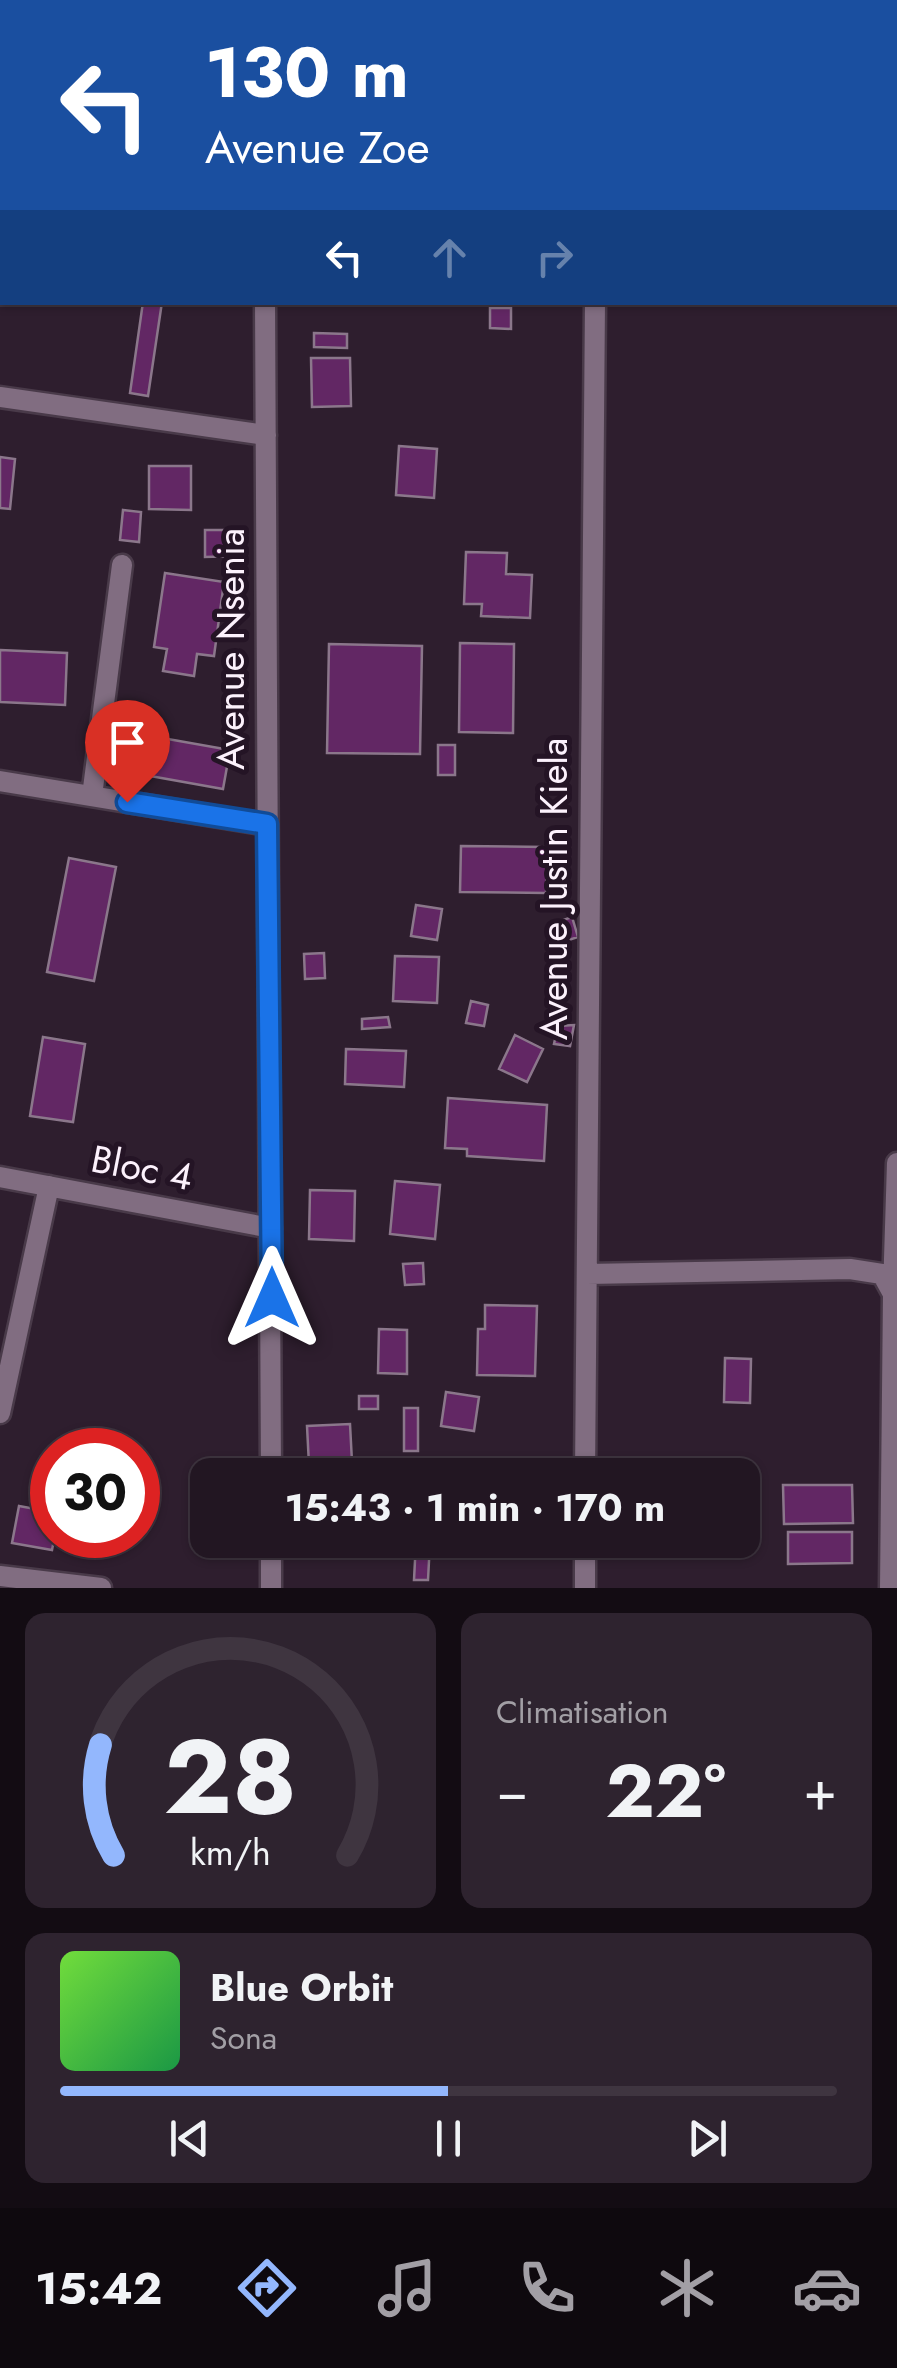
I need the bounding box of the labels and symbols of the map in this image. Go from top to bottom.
street label: Avenue Nsenia [203,528,258,770]
pin [85,700,170,803]
street label: Avenue Justin Kiela [526,738,581,1040]
street label: Bloc 4 [87,1131,198,1204]
position arrow [220,1246,324,1350]
speed limit sign: 30 [30,1428,160,1558]

